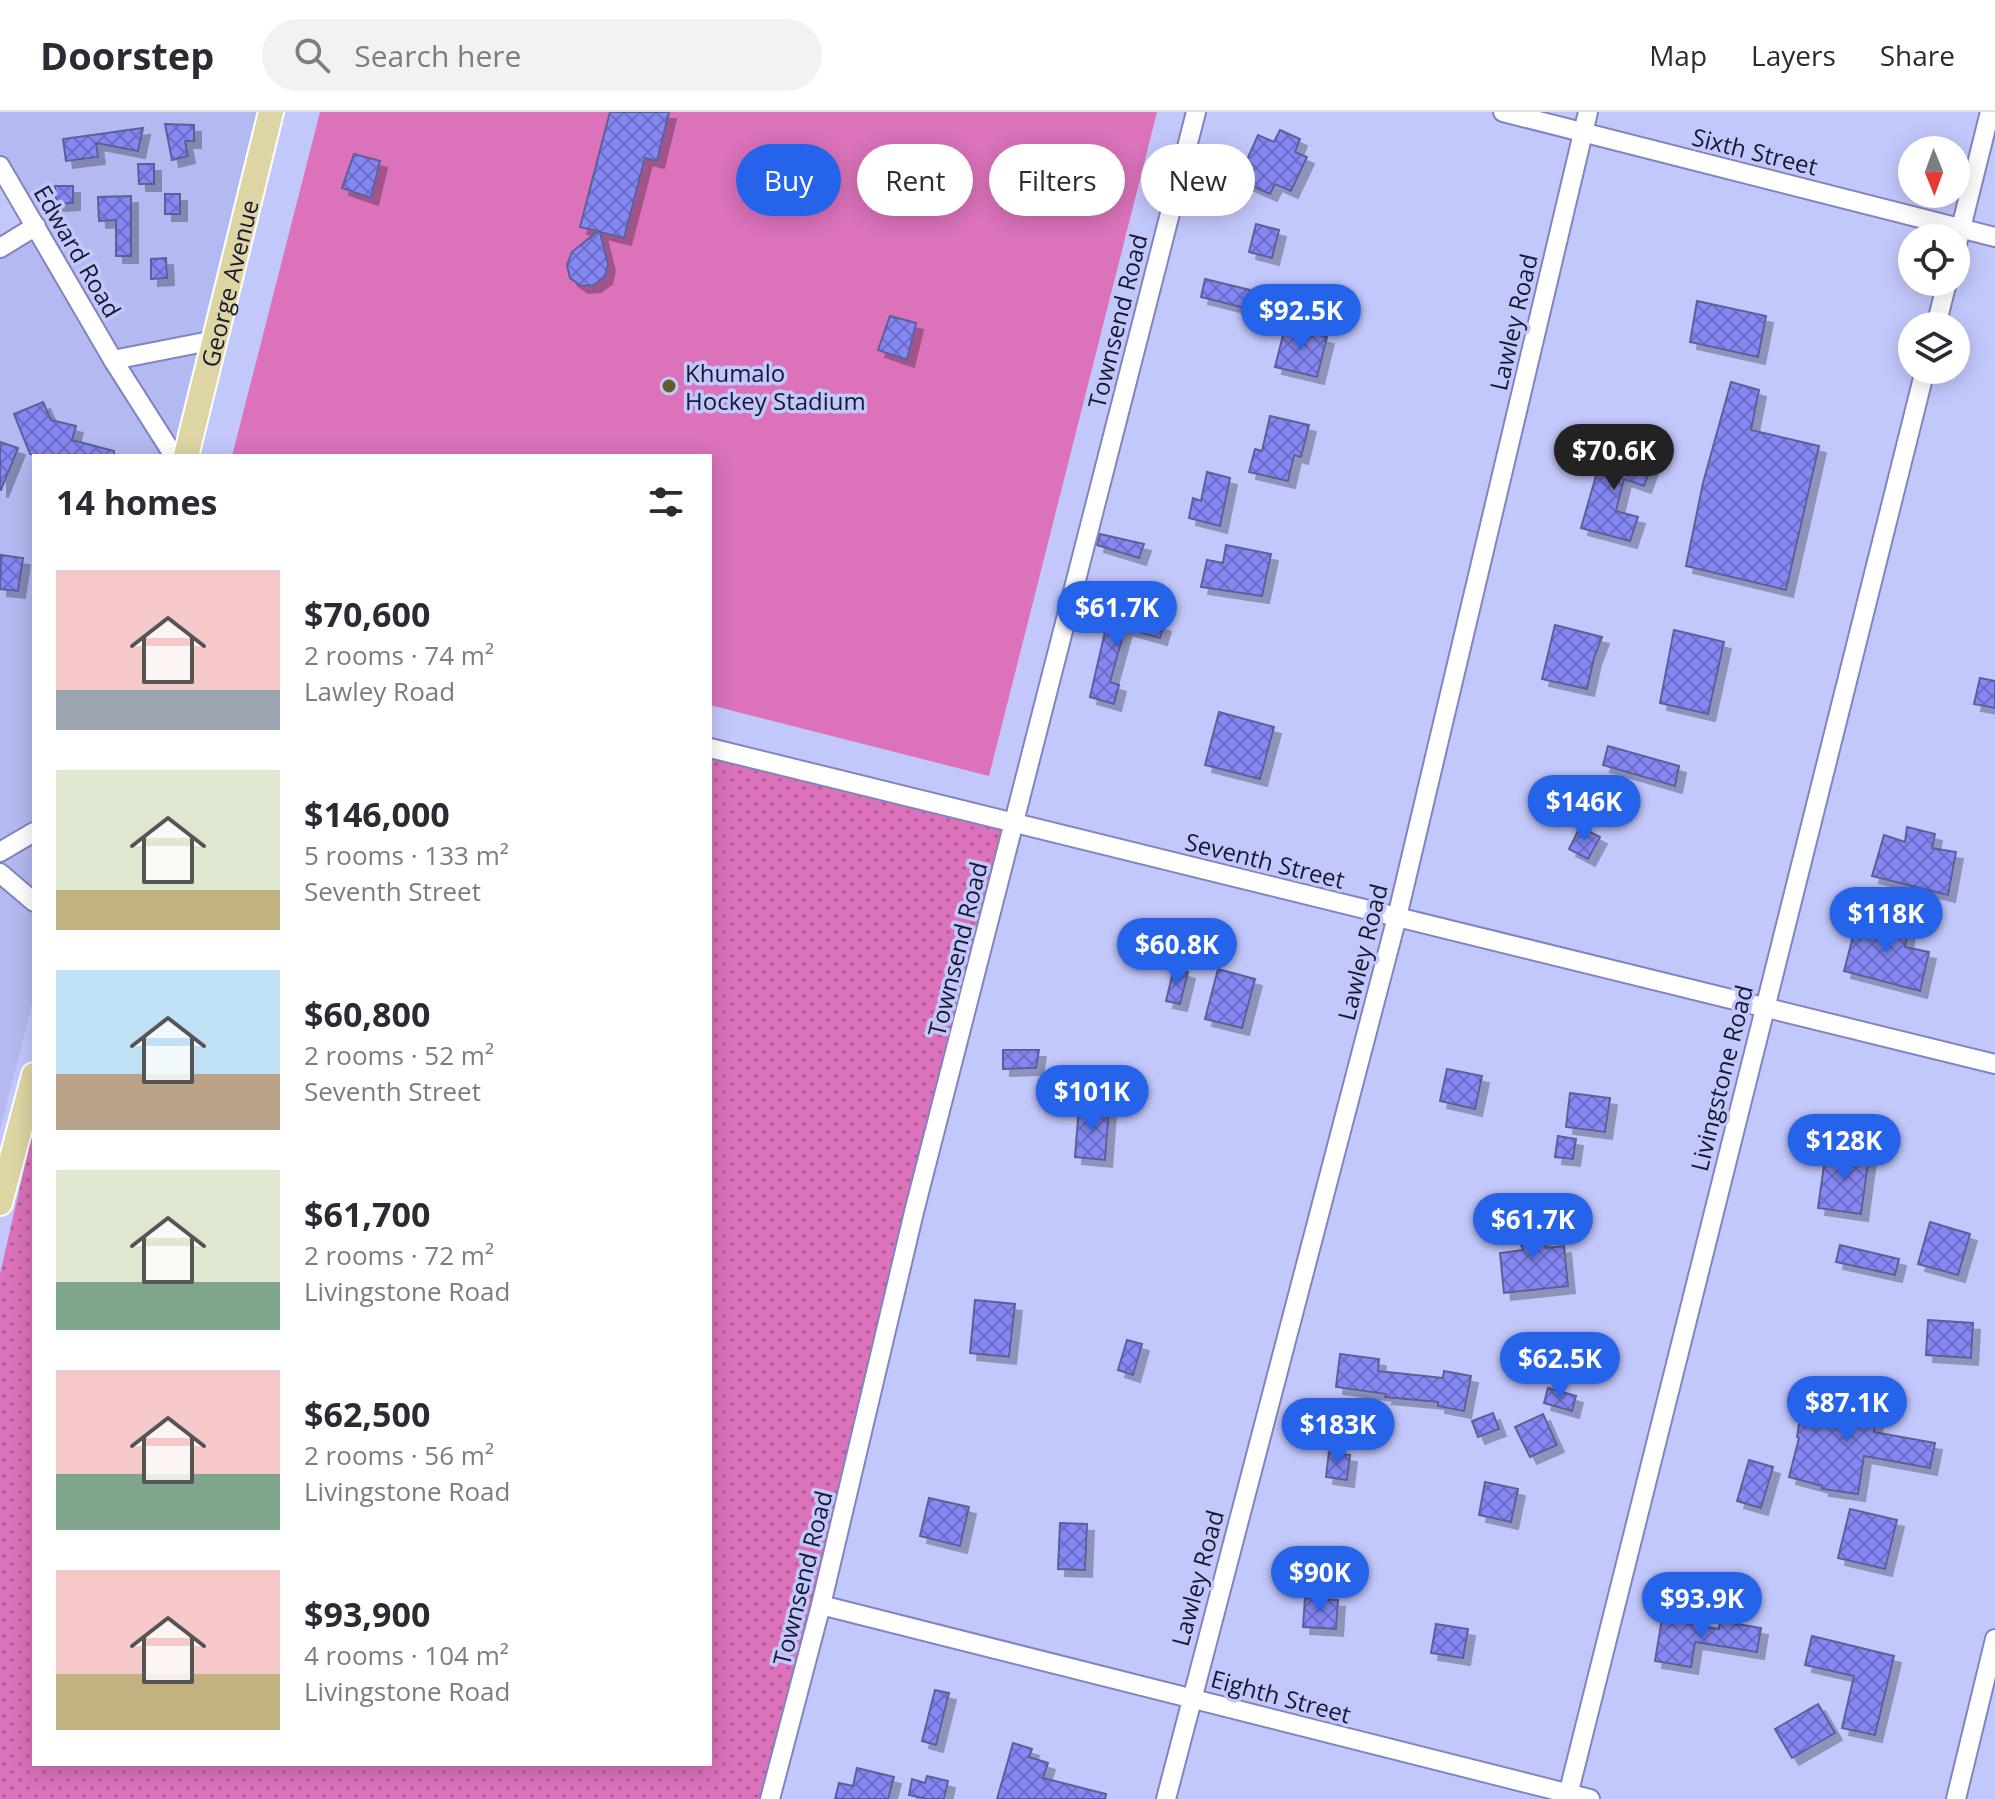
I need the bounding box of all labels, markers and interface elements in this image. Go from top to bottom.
search box [262,19,822,91]
text: Doorstep [40,29,214,81]
icon: search [290,33,334,77]
text: Search here [354,35,521,76]
text: Map [1649,36,1707,74]
text: Layers [1751,36,1836,74]
text: Share [1880,36,1955,74]
street label: Sixth Street [1689,119,1821,183]
north arrow [1898,136,1970,208]
map controls [1898,136,1970,384]
chip: Buy [736,144,841,216]
chip: Rent [857,144,973,216]
chip: Filters [989,144,1125,216]
chip: New [1141,144,1255,216]
street label: Edward Road [27,179,129,323]
street label: George Avenue [192,196,265,370]
button: locate [1898,224,1970,296]
street label: Townsend Road [1079,230,1155,412]
street label: Lawley Road [1481,250,1545,394]
pin: $92.5K [1236,284,1366,352]
text: $92.5K [1259,292,1343,328]
button: layers [1898,312,1970,384]
place label: Khumalo Hockey Stadium [685,356,866,417]
marker: Khumalo Hockey Stadium [660,377,678,395]
pin: $70.6K [1549,424,1679,492]
text: $70.6K [1572,432,1656,468]
text: 14 homes [56,479,217,525]
icon: filters [644,480,688,524]
pin: $61.7K [1052,581,1182,649]
text: $61.7K [1075,589,1159,625]
text: $70,600 [304,591,430,637]
icon: home [120,602,216,698]
text: 2 rooms · 74 m² [304,637,494,673]
text: Lawley Road [304,673,455,709]
pin: $146K [1528,775,1640,843]
text: $146K [1546,783,1622,819]
text: $146,000 [304,791,450,837]
icon: home [120,802,216,898]
street label: Seventh Street [1182,824,1348,896]
text: 5 rooms · 133 m² [304,837,509,873]
street label: Townsend Road [919,858,995,1040]
text: Seventh Street [304,873,481,909]
street label: Lawley Road [1329,880,1395,1024]
pin: $118K [1830,887,1942,955]
text: $118K [1848,895,1924,931]
pin: $60.8K [1112,918,1242,986]
text: $60.8K [1135,926,1219,962]
street label: Livingstone Road [1682,982,1760,1174]
text: $60,800 [304,991,430,1037]
icon: home [120,1002,216,1098]
text: 2 rooms · 52 m² [304,1037,494,1073]
pin: $101K [1036,1065,1148,1133]
text: Seventh Street [304,1073,481,1109]
text: $101K [1054,1073,1130,1109]
pin: $128K [1788,1114,1900,1182]
text: $128K [1806,1122,1882,1158]
text: $61,700 [304,1191,430,1237]
pin: $61.7K [1468,1193,1598,1261]
text: $61.7K [1491,1201,1575,1237]
icon: home [120,1202,216,1298]
text: 2 rooms · 72 m² [304,1237,494,1273]
text: Livingstone Road [304,1273,510,1309]
pin: $62.5K [1495,1332,1625,1400]
text: $62.5K [1518,1340,1602,1376]
pin: $87.1K [1782,1376,1912,1444]
text: $87.1K [1805,1384,1889,1420]
text: $62,500 [304,1391,430,1437]
pin: $183K [1282,1398,1394,1466]
icon: home [120,1402,216,1498]
text: $183K [1300,1406,1376,1442]
text: 2 rooms · 56 m² [304,1437,494,1473]
text: Livingstone Road [304,1473,510,1509]
street label: Townsend Road [764,1487,840,1669]
street label: Lawley Road [1163,1506,1231,1650]
pin: $90K [1273,1546,1367,1614]
text: $90K [1289,1554,1351,1590]
pin: $93.9K [1637,1572,1767,1640]
text: $93.9K [1660,1580,1744,1616]
text: $93,900 [304,1591,430,1637]
icon: home [120,1602,216,1698]
text: 4 rooms · 104 m² [304,1637,509,1673]
street label: Eighth Street [1207,1661,1355,1731]
text: Livingstone Road [304,1673,510,1709]

